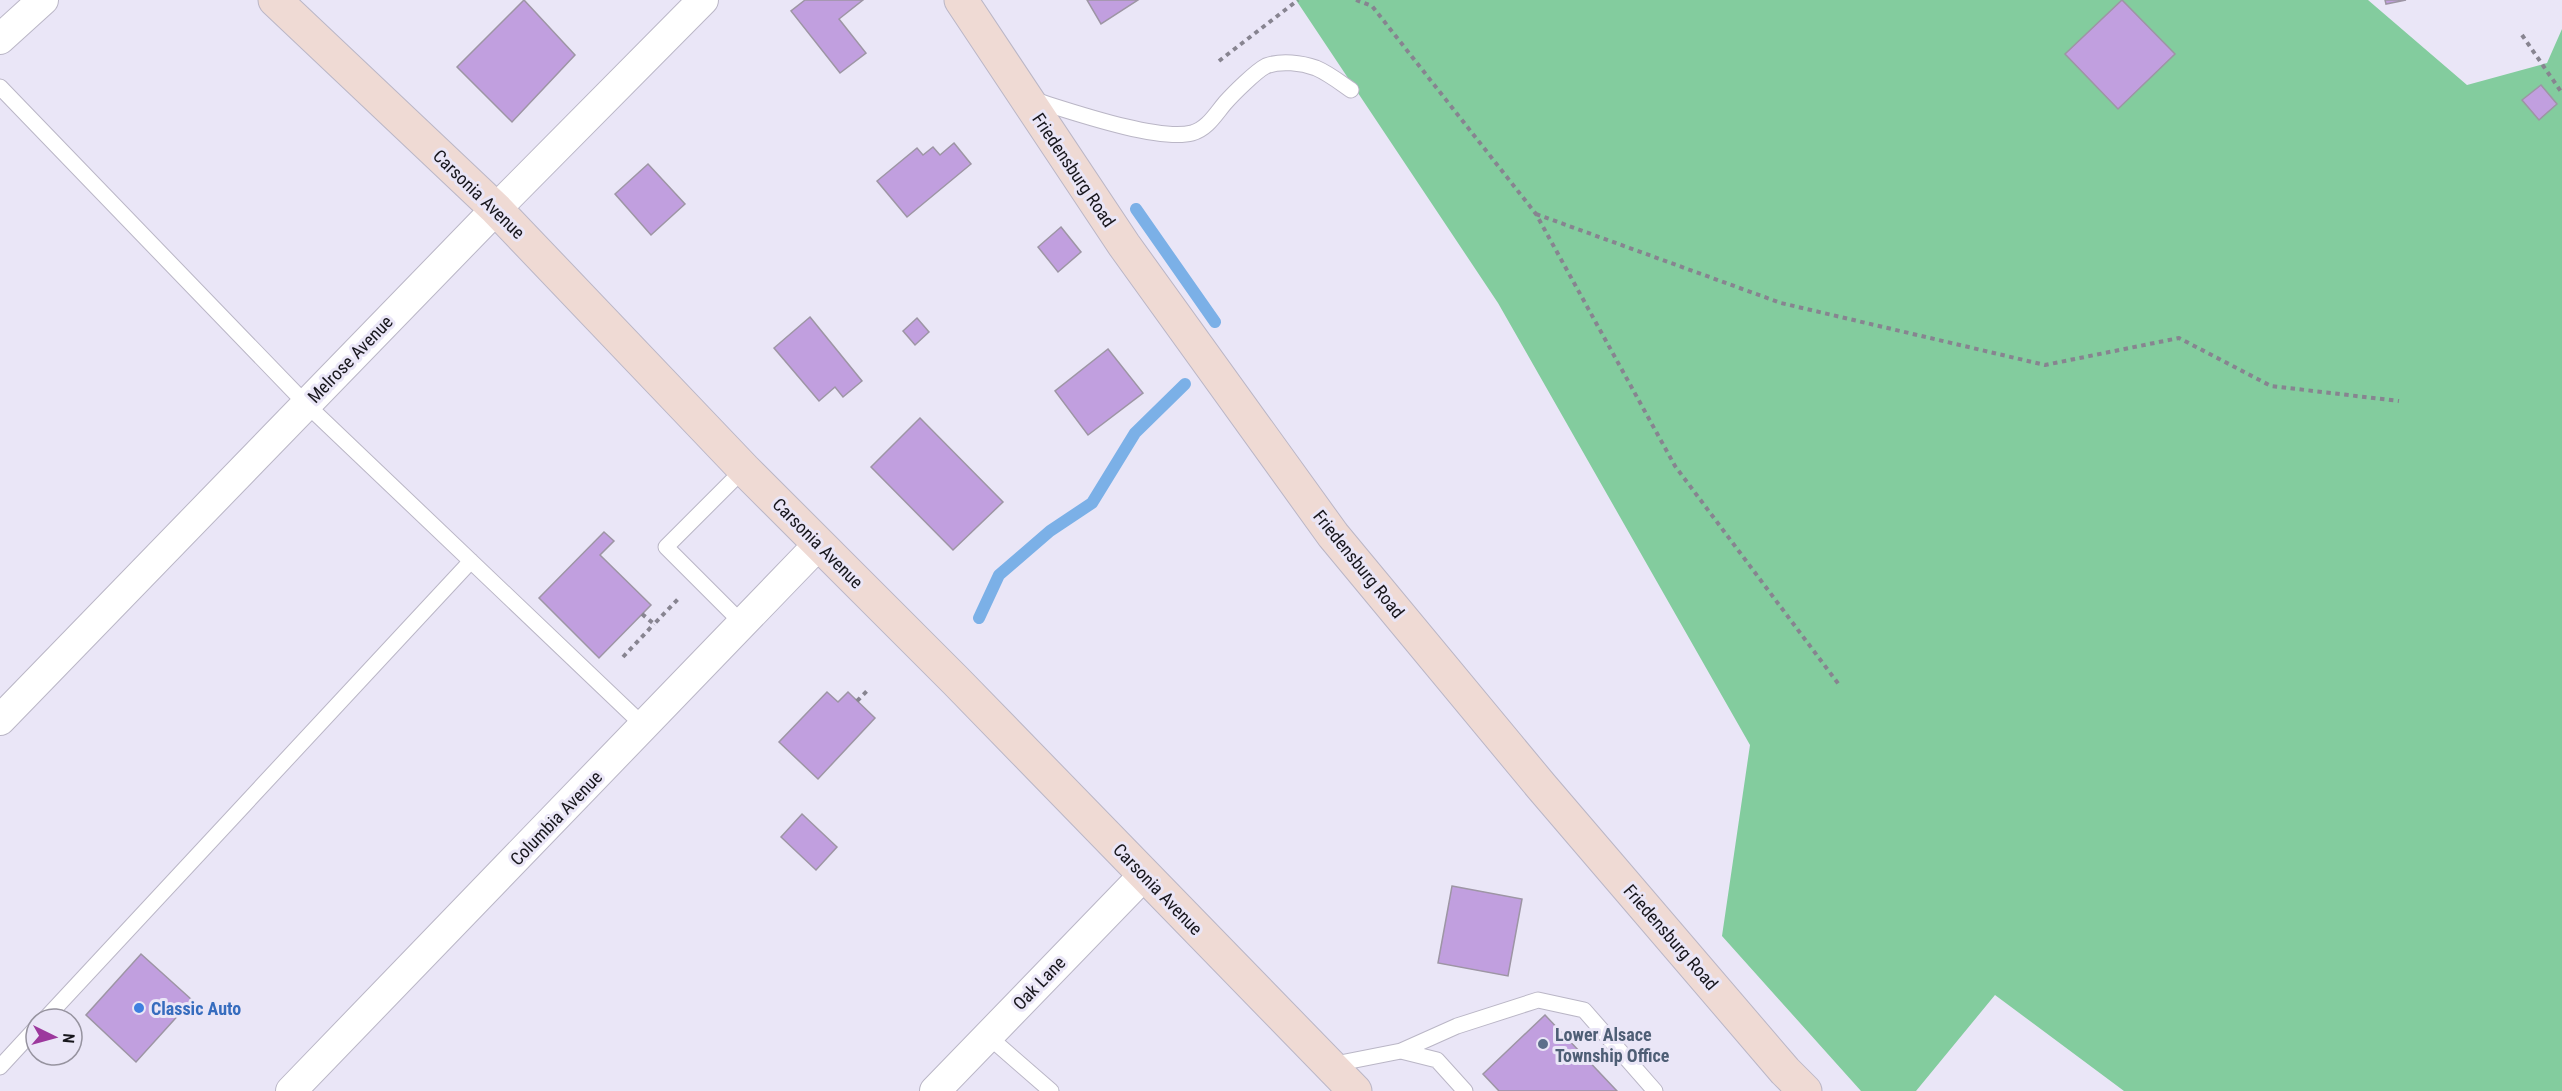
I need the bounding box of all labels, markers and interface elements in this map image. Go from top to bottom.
street label: Friedensburg Road [1028,109,1120,231]
street label: Carsonia Avenue [429,145,529,243]
street label: Melrose Avenue [303,311,397,407]
street label: Carsonia Avenue [769,494,867,592]
street label: Friedensburg Road [1309,506,1409,622]
street label: Columbia Avenue [506,766,606,870]
street label: Carsonia Avenue [1109,839,1207,939]
street label: Friedensburg Road [1620,880,1722,994]
street label: Oak Lane [1009,952,1069,1014]
place label: Classic Auto [151,998,241,1019]
marker: Classic Auto [132,1001,146,1015]
north arrow [24,1007,84,1067]
place label: Lower Alsace Township Office [1555,1024,1670,1066]
text: N [59,1033,78,1044]
marker: Lower Alsace Township Office [1536,1037,1550,1051]

